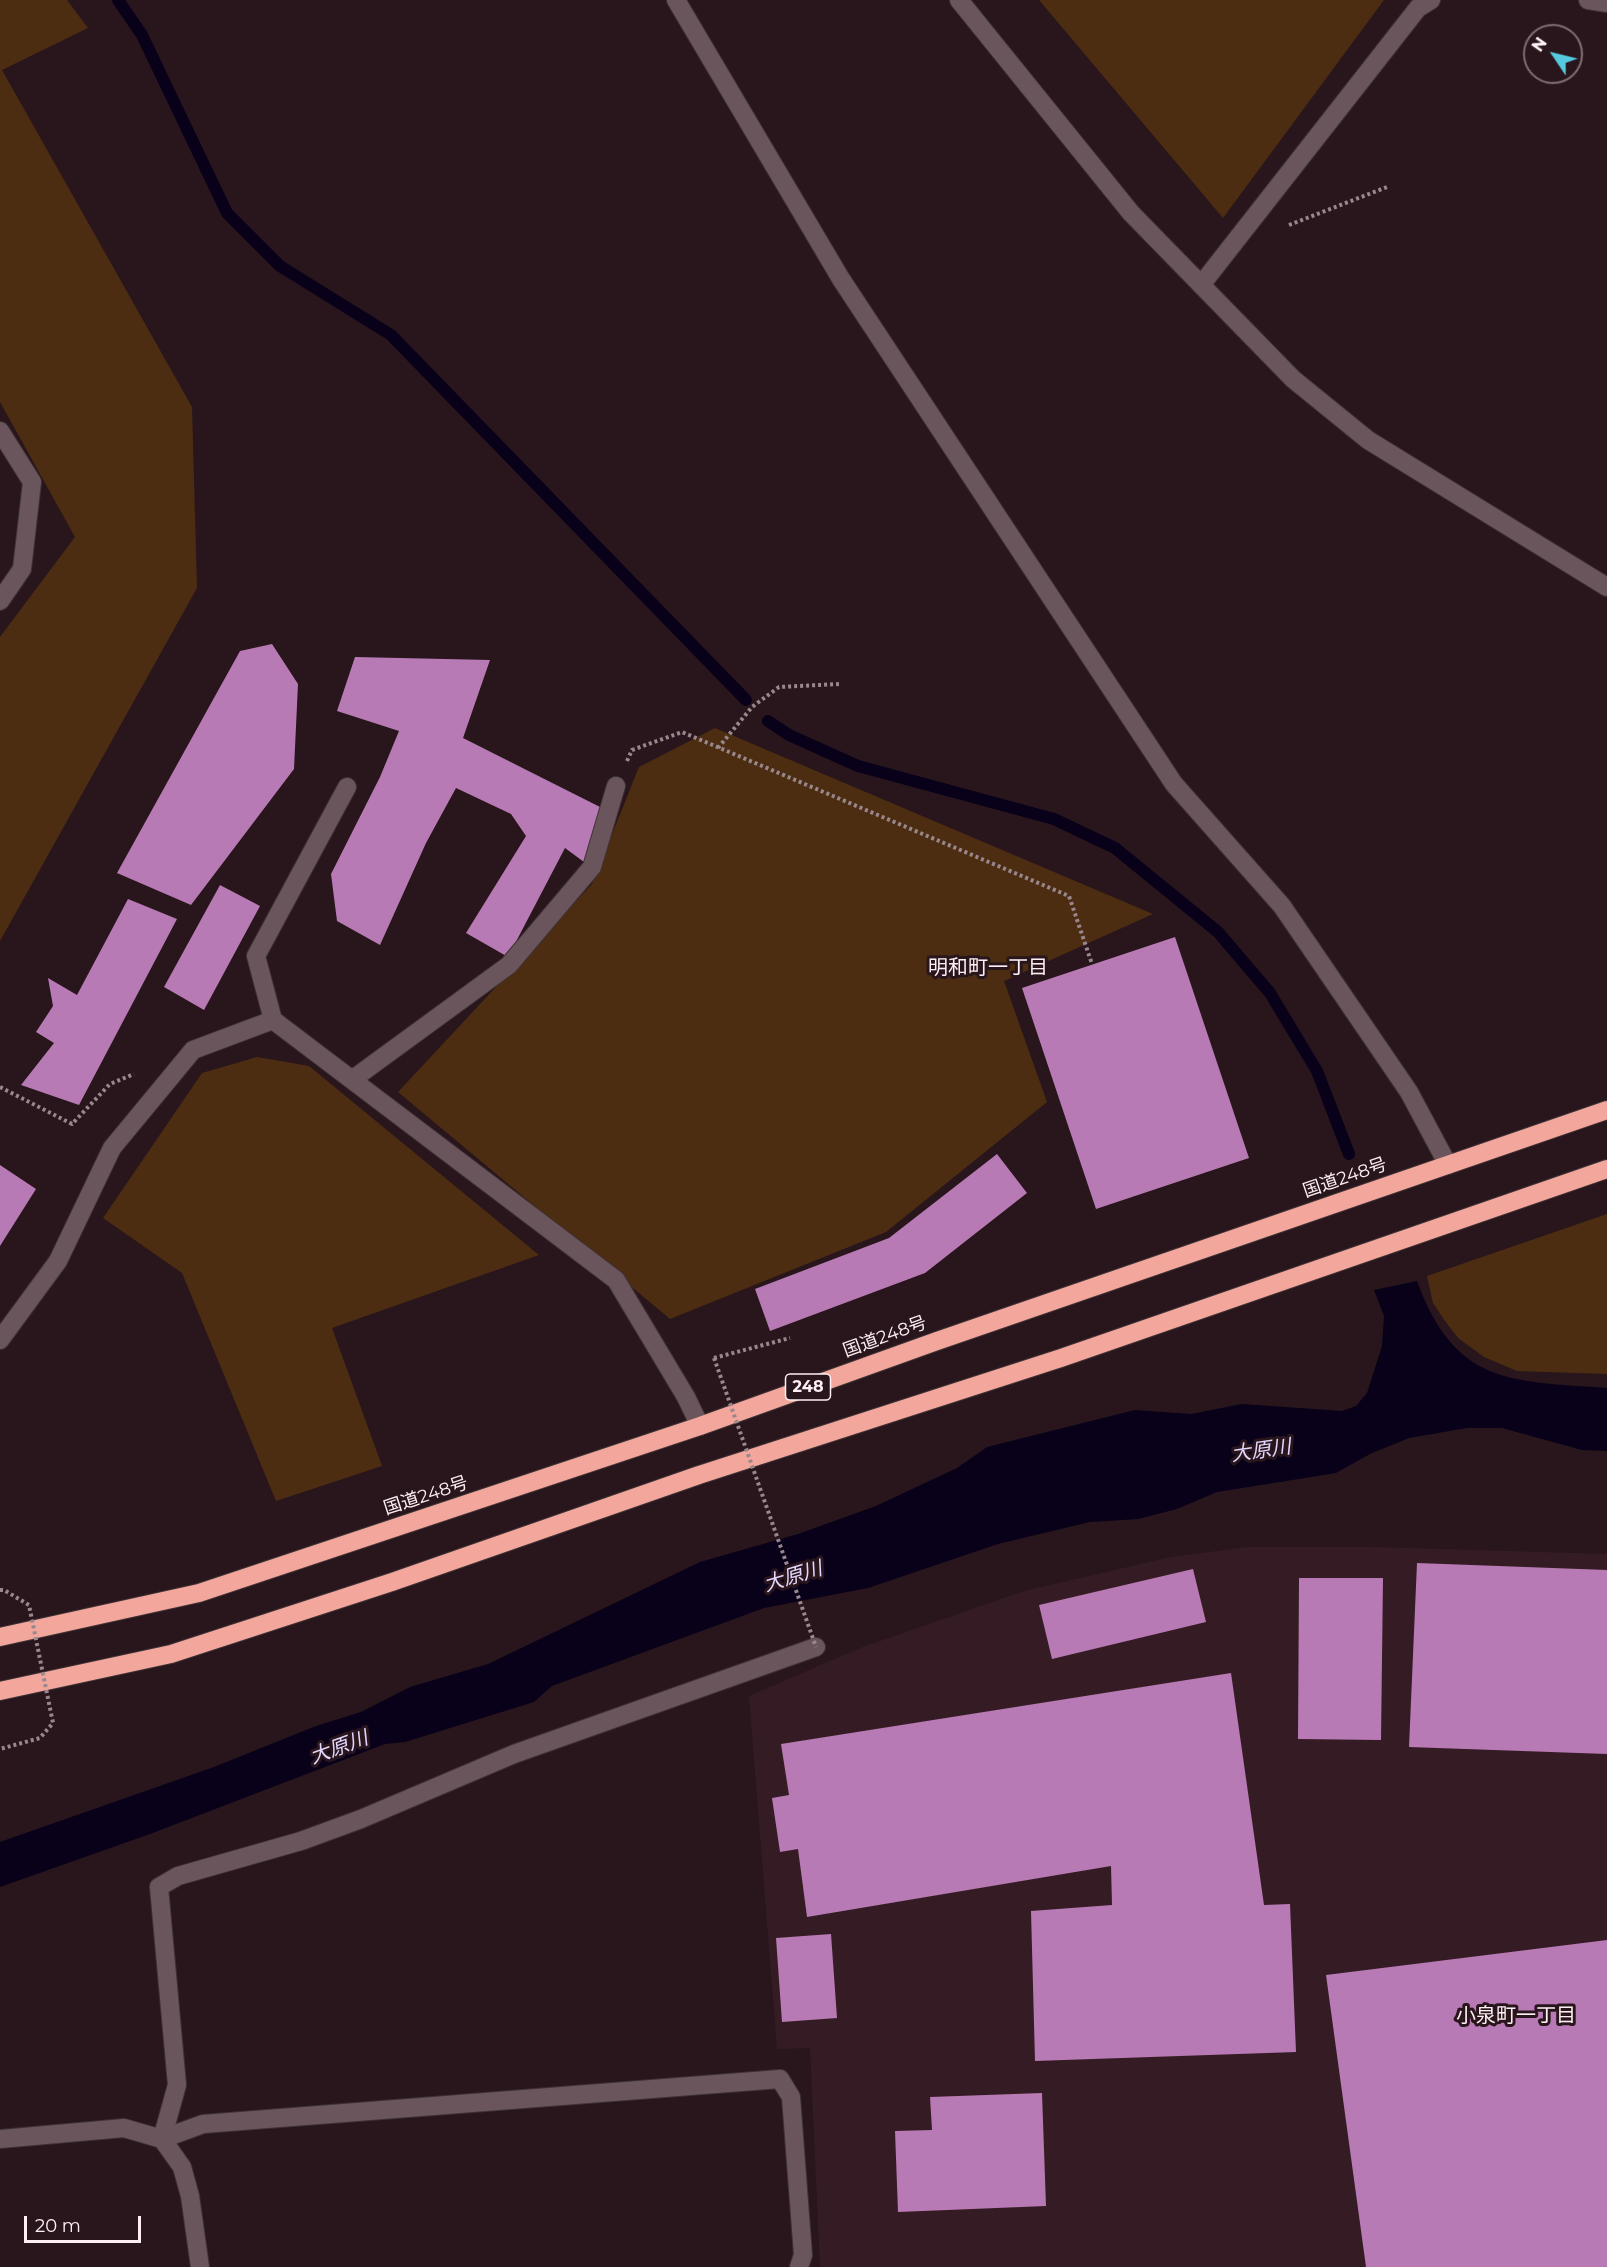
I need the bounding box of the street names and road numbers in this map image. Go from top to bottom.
street label: 国道248号 [1300,1154,1390,1202]
street label: 国道248号 [840,1312,930,1362]
road number: 248 [786,1374,830,1400]
street label: 国道248号 [381,1472,471,1520]

